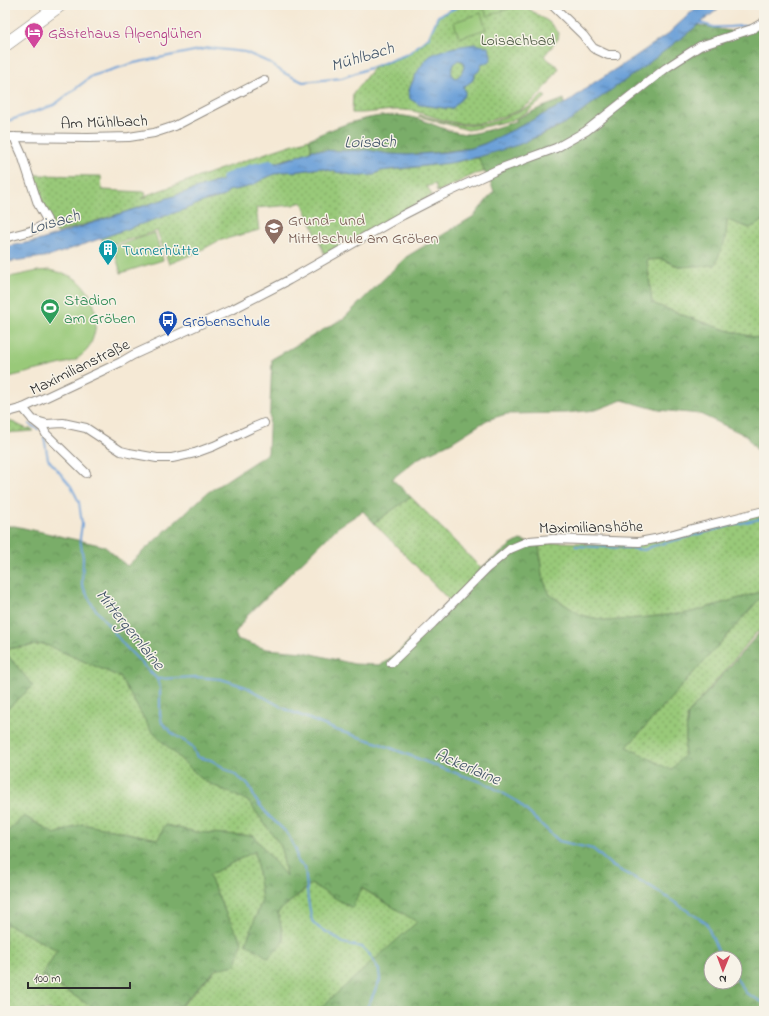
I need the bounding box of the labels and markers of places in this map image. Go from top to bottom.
hotel icon: Gästehaus Alpenglühen [23,21,45,49]
place label: Gästehaus Alpenglühen [48,22,202,46]
place label: Grund- und Mittelschule am Gröben [288,209,439,251]
school or university icon: Grund- und Mittelschule am Gröben [263,217,285,245]
building icon: Turnerhütte [97,238,119,266]
place label: Turnerhütte [122,239,200,263]
place label: Stadion am Gröben [64,289,136,331]
sports icon: Stadion am Gröben [39,297,61,325]
bus stop icon: Gröbenschule [157,309,179,337]
place label: Gröbenschule [182,310,271,334]

